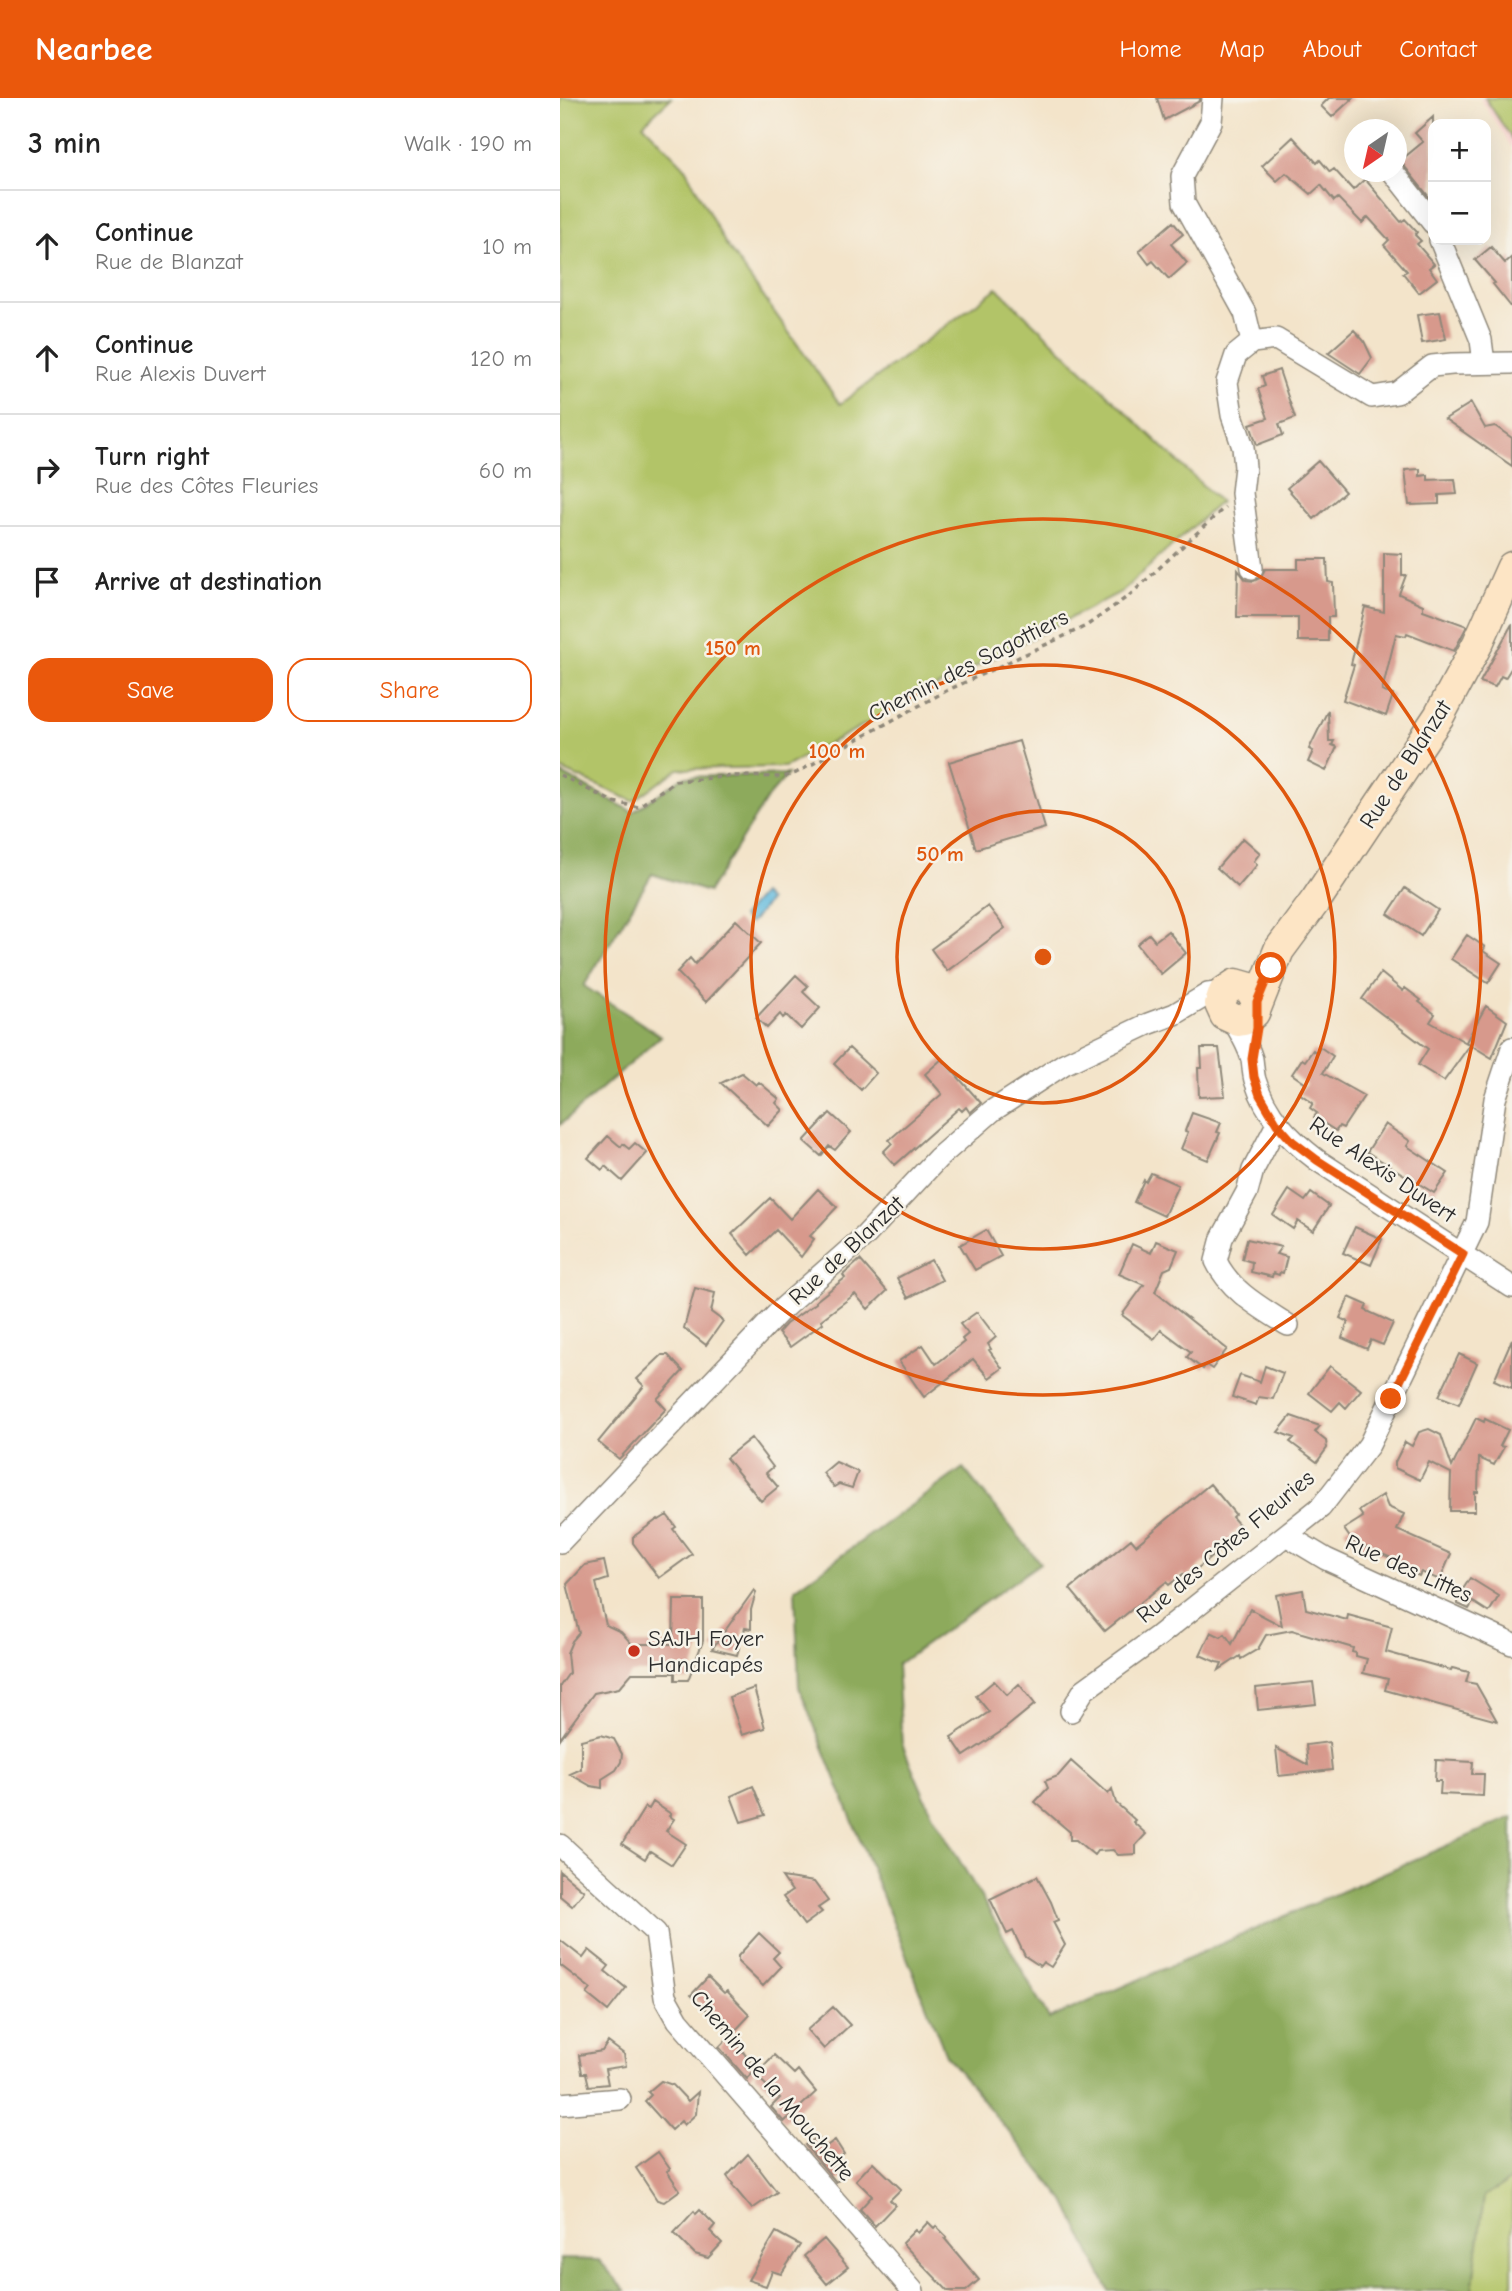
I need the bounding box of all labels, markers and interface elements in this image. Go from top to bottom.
text: Nearbee [35,30,153,68]
text: Home [1120,35,1181,63]
text: Map [1219,35,1265,63]
text: About [1303,35,1361,63]
text: Contact [1399,35,1477,63]
north arrow [1344,119,1407,182]
map controls [1428,119,1491,245]
button: + [1428,119,1491,182]
text: 3 min [28,126,101,161]
text: Walk · 190 m [404,130,532,157]
button: − [1428,182,1491,245]
text: Continue [95,218,193,248]
icon: ahead [28,227,66,265]
text: 10 m [482,233,532,260]
text: Rue de Blanzat [95,248,243,275]
text: Continue [95,330,193,360]
icon: ahead [28,339,66,377]
text: 120 m [470,345,532,372]
text: Rue Alexis Duvert [95,360,266,387]
text: Turn right [95,442,209,472]
icon: right [28,451,66,489]
text: 60 m [479,457,532,484]
text: Rue des Côtes Fleuries [95,472,318,499]
icon: arrive [28,563,66,601]
text: Arrive at destination [95,567,322,597]
street label: Chemin des Sagottiers [864,603,1073,728]
text: 150 m [705,636,761,660]
button: Save [28,658,273,722]
button: Share [287,658,532,722]
street label: Rue de Blanzat [1354,694,1458,834]
text: 100 m [809,739,865,763]
text: 50 m [916,842,964,866]
centre of rings [1031,945,1055,969]
route start [1255,952,1286,983]
street label: Rue Alexis Duvert [1304,1111,1462,1229]
street label: Rue de Blanzat [783,1189,911,1311]
route end [1375,1383,1406,1414]
street label: Rue des Côtes Fleuries [1131,1464,1320,1629]
street label: Rue des Littes [1341,1528,1476,1608]
place label: SAJH Foyer Handicapés [648,1625,764,1678]
marker: SAJH Foyer Handicapés [626,1643,642,1659]
street label: Chemin de la Mouchette [685,1984,860,2186]

